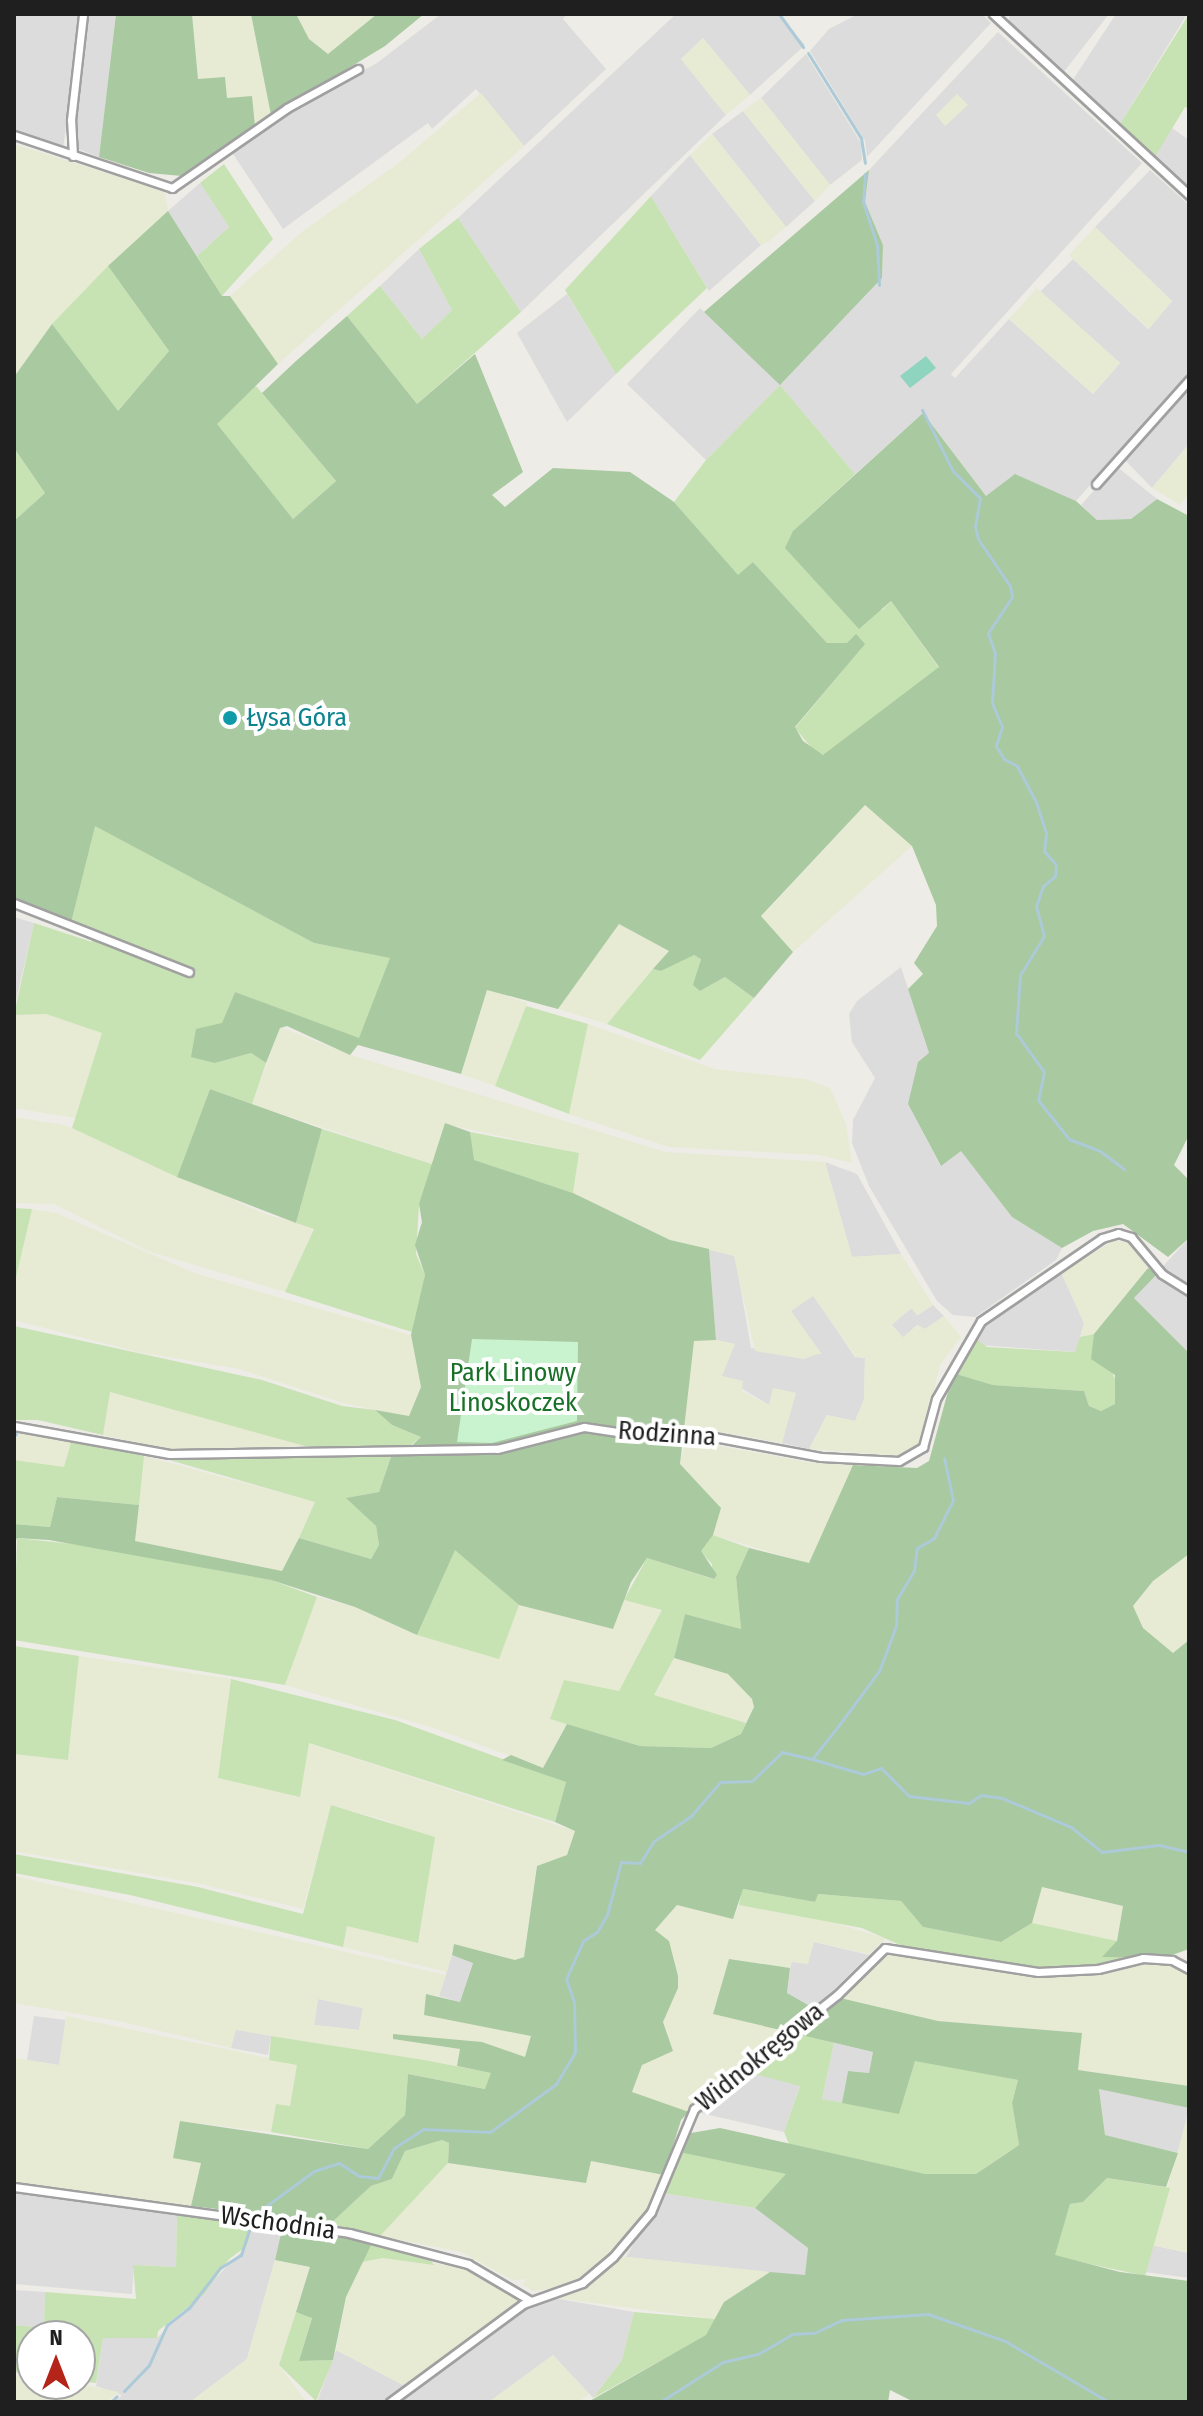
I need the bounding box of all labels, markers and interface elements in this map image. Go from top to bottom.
place label: Łysa Góra [246,702,347,734]
marker: Łysa Góra [221,709,239,727]
park label: Park Linowy Linoskoczek [449,1357,577,1418]
street label: Rodzinna [617,1415,717,1453]
street label: Widnokręgowa [690,1996,830,2118]
street label: Wschodnia [219,2199,337,2247]
north arrow [16,2320,96,2400]
text: N [49,2324,63,2351]

